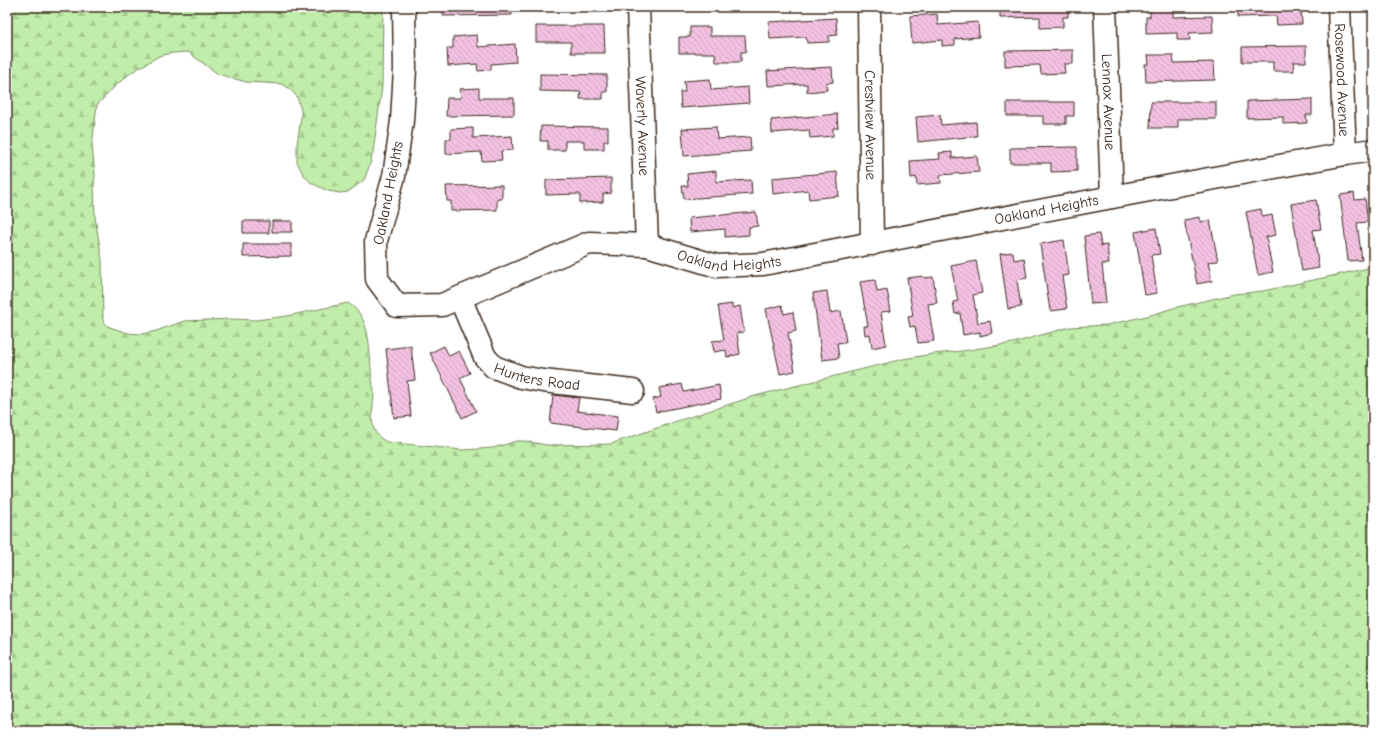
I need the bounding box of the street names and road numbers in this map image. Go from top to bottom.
street label: Rosewood Avenue [1331,23,1353,138]
street label: Lennox Avenue [1098,53,1119,151]
street label: Crestview Avenue [861,70,880,181]
street label: Waverly Avenue [632,76,653,177]
street label: Oakland Heights [369,140,407,246]
street label: Oakland Heights [993,191,1100,228]
street label: Oakland Heights [675,246,783,275]
street label: Hunters Road [491,359,581,394]

